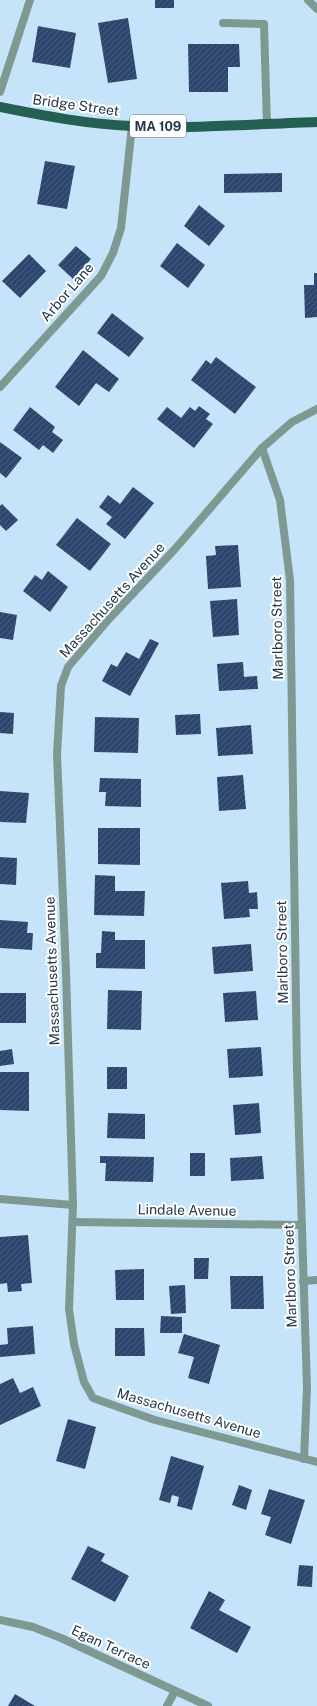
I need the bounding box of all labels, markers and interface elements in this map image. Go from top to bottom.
street label: Bridge Street [32,91,120,119]
road number: MA 109 [130,115,186,137]
street label: Arbor Lane [37,259,97,324]
street label: Massachusetts Avenue [56,539,168,661]
street label: Marlboro Street [268,576,286,680]
street label: Massachusetts Avenue [41,896,63,1046]
street label: Marlboro Street [273,900,291,1004]
street label: Lindale Avenue [137,1201,237,1219]
street label: Marlboro Street [280,1224,300,1328]
street label: Massachusetts Avenue [115,1385,263,1441]
street label: Egan Terrace [69,1622,153,1672]

